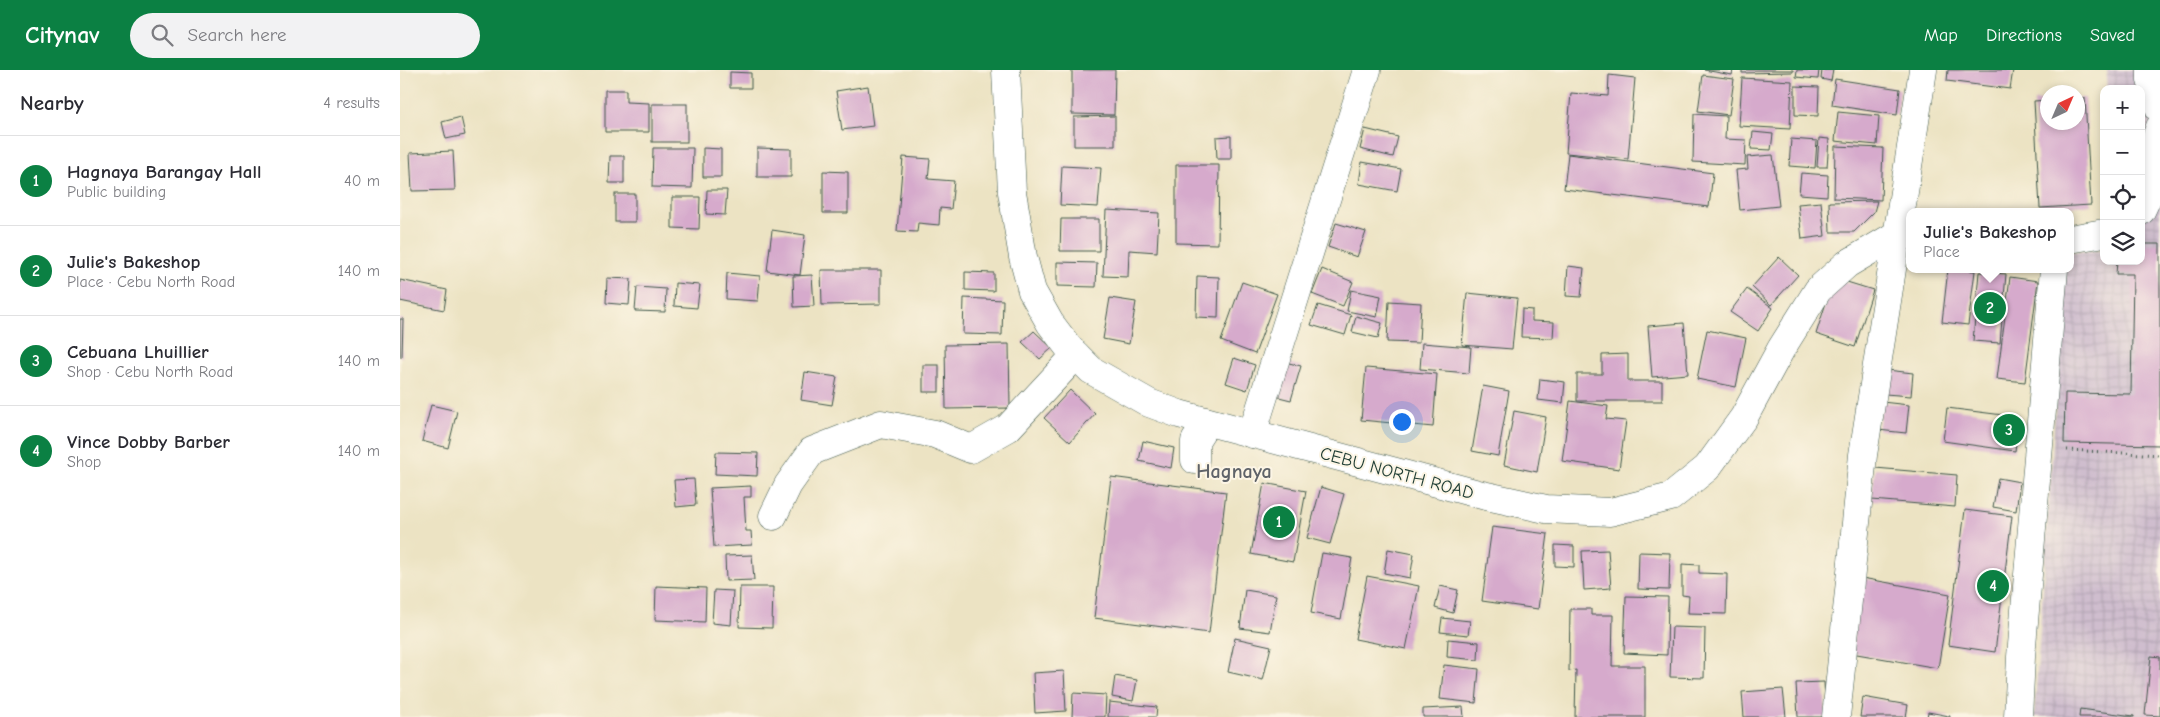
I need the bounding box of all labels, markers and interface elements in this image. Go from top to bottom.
search box [130,13,480,58]
text: Citynav [25,21,100,49]
icon: search [148,21,176,49]
text: Search here [188,24,286,46]
text: Map [1924,25,1958,46]
text: Directions [1986,25,2062,46]
text: Saved [2090,25,2135,46]
north arrow [2040,85,2085,130]
map controls [2100,85,2145,265]
button: + [2100,85,2145,130]
text: Nearby [20,91,84,115]
text: 4 results [323,94,380,112]
button: − [2100,130,2145,175]
text: Hagnaya Barangay Hall [67,161,261,183]
text: 1 [33,172,39,190]
text: 40 m [344,172,380,190]
button: locate [2100,175,2145,220]
text: Public building [67,183,166,201]
popup [1906,208,2074,273]
button: layers [2100,220,2145,265]
text: Julie's Bakeshop [1923,221,2057,243]
text: Place [1923,243,1960,261]
text: Julie's Bakeshop [67,251,200,273]
text: 2 [32,262,40,280]
text: 140 m [338,262,380,280]
text: Place · Cebu North Road [67,273,235,291]
pin: 2 [1974,289,2006,327]
text: Cebuana Lhuillier [67,341,209,363]
text: 3 [32,352,40,370]
text: 140 m [338,352,380,370]
text: Shop · Cebu North Road [67,363,233,381]
your location [1389,409,1415,435]
pin: 3 [1993,411,2025,449]
text: Vince Dobby Barber [67,431,230,453]
text: 4 [32,442,40,460]
text: 140 m [338,442,380,460]
street label: CEBU NORTH ROAD [1318,443,1476,504]
text: Shop [67,453,101,471]
district label: Hagnaya [1196,460,1272,483]
pin: 1 [1263,503,1295,541]
pin: 4 [1977,567,2009,605]

